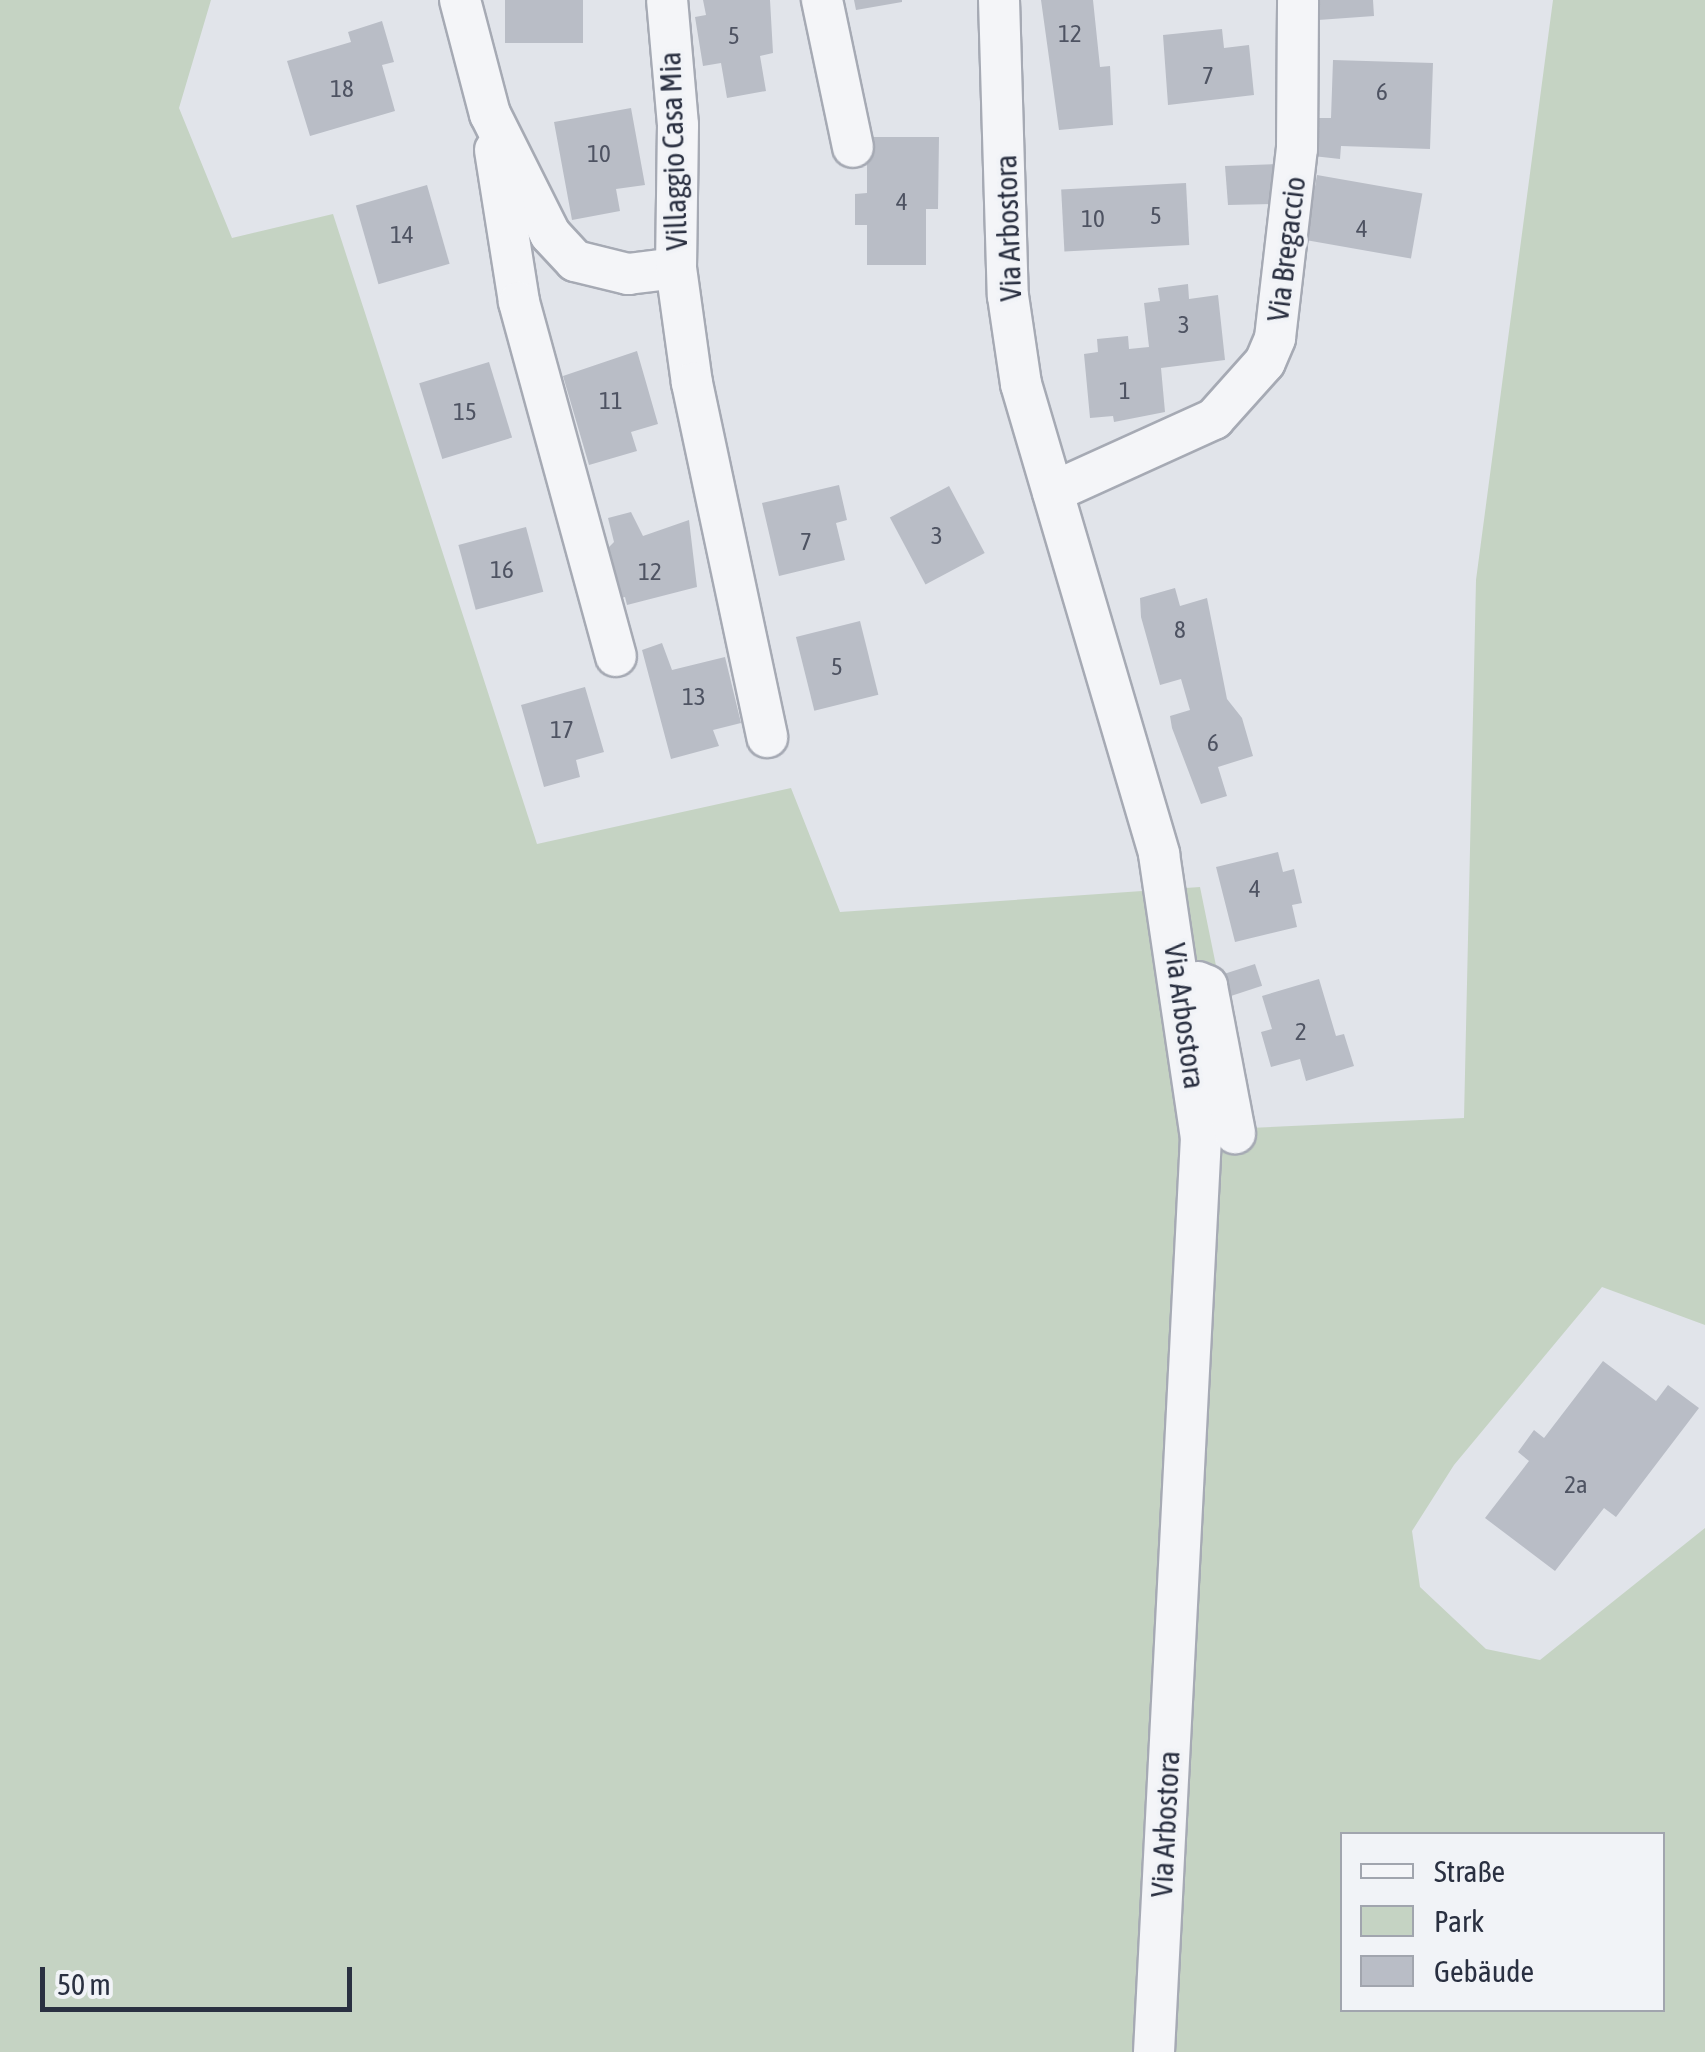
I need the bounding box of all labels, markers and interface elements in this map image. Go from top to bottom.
house number: 12 [1058,18,1082,48]
house number: 5 [728,20,740,50]
street label: Villaggio Casa Mia [652,51,694,251]
house number: 7 [1202,60,1214,90]
house number: 18 [330,73,354,103]
house number: 6 [1376,76,1388,106]
house number: 10 [587,138,611,168]
street label: Via Arbostora [987,154,1029,302]
street label: Via Bregaccio [1259,174,1313,324]
house number: 4 [896,186,908,216]
house number: 5 [1150,200,1162,230]
house number: 10 [1081,203,1105,233]
house number: 4 [1356,213,1368,243]
house number: 14 [390,219,414,249]
house number: 3 [1178,309,1190,339]
house number: 1 [1119,375,1131,405]
house number: 11 [599,385,623,415]
house number: 15 [453,396,477,426]
house number: 3 [931,520,943,550]
house number: 7 [800,526,812,556]
house number: 16 [490,554,514,584]
house number: 12 [638,556,662,586]
house number: 8 [1174,614,1186,644]
house number: 5 [831,651,843,681]
house number: 13 [682,681,706,711]
house number: 17 [550,714,574,744]
house number: 6 [1207,727,1219,757]
house number: 4 [1249,873,1261,903]
street label: Via Arbostora [1157,941,1213,1091]
house number: 2 [1295,1016,1307,1046]
house number: 2a [1564,1469,1588,1499]
street label: Via Arbostora [1143,1750,1187,1898]
legend [1340,1832,1665,2012]
text: Straße [1434,1854,1505,1888]
text: Park [1434,1904,1484,1938]
scale bar [45,1947,358,2009]
text: Gebäude [1434,1954,1534,1988]
text: 50 m [57,1967,111,2001]

